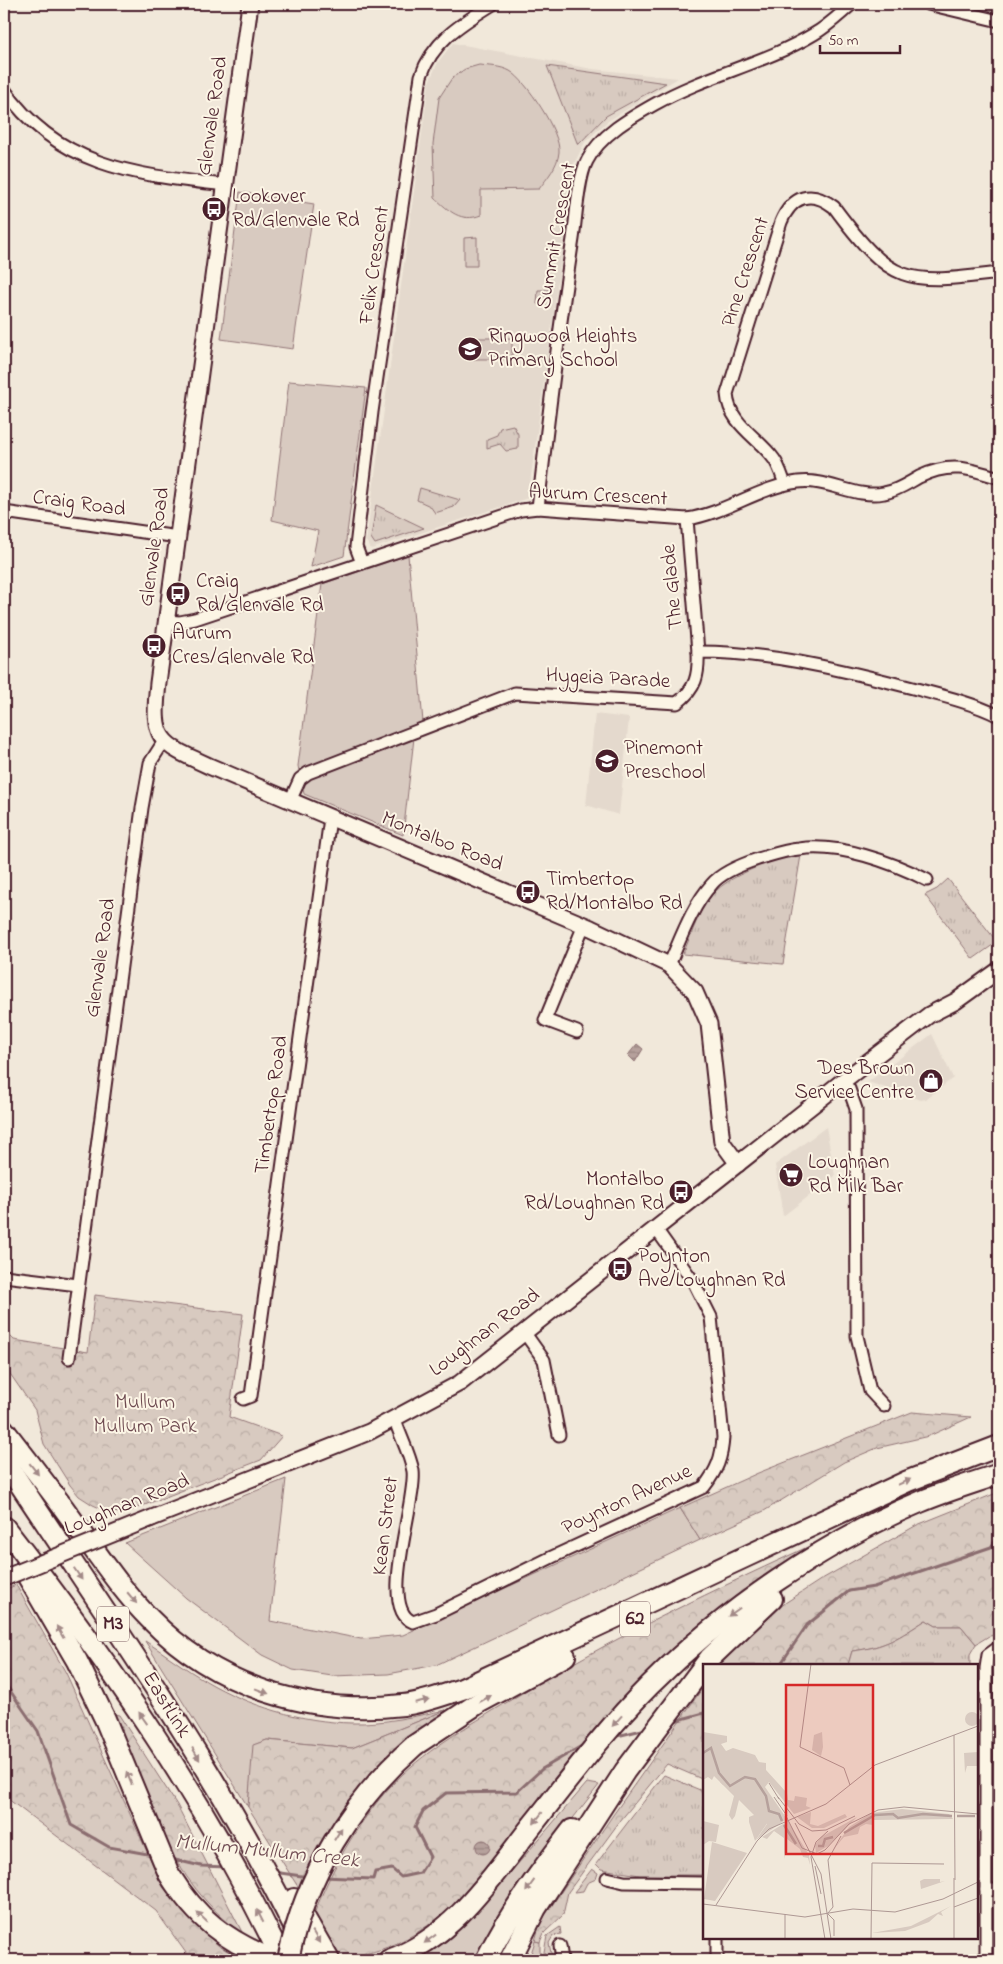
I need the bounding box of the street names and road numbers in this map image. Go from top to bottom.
street label: Glenvale Road [190,54,236,177]
street label: Summit Crescent [529,160,585,312]
street label: Felix Crescent [352,204,398,327]
street label: Pine Crescent [714,213,778,331]
street label: Aurum Crescent [528,477,668,515]
street label: Craig Road [30,483,128,527]
street label: Glenvale Road [132,485,178,608]
street label: The Glade [654,542,692,631]
street label: Hygeia Parade [545,661,671,699]
street label: Montalbo Road [377,804,508,880]
street label: Glenvale Road [78,896,124,1019]
street label: Timbertop Road [247,1034,297,1176]
street label: Loughnan Road [423,1281,548,1386]
street label: Poynton Avenue [557,1457,698,1545]
street label: Loughnan Road [60,1466,195,1546]
street label: Kean Street [365,1475,407,1577]
road number: 62 [620,1602,650,1636]
road number: M3 [97,1606,129,1642]
street label: EastLink [134,1666,198,1745]

